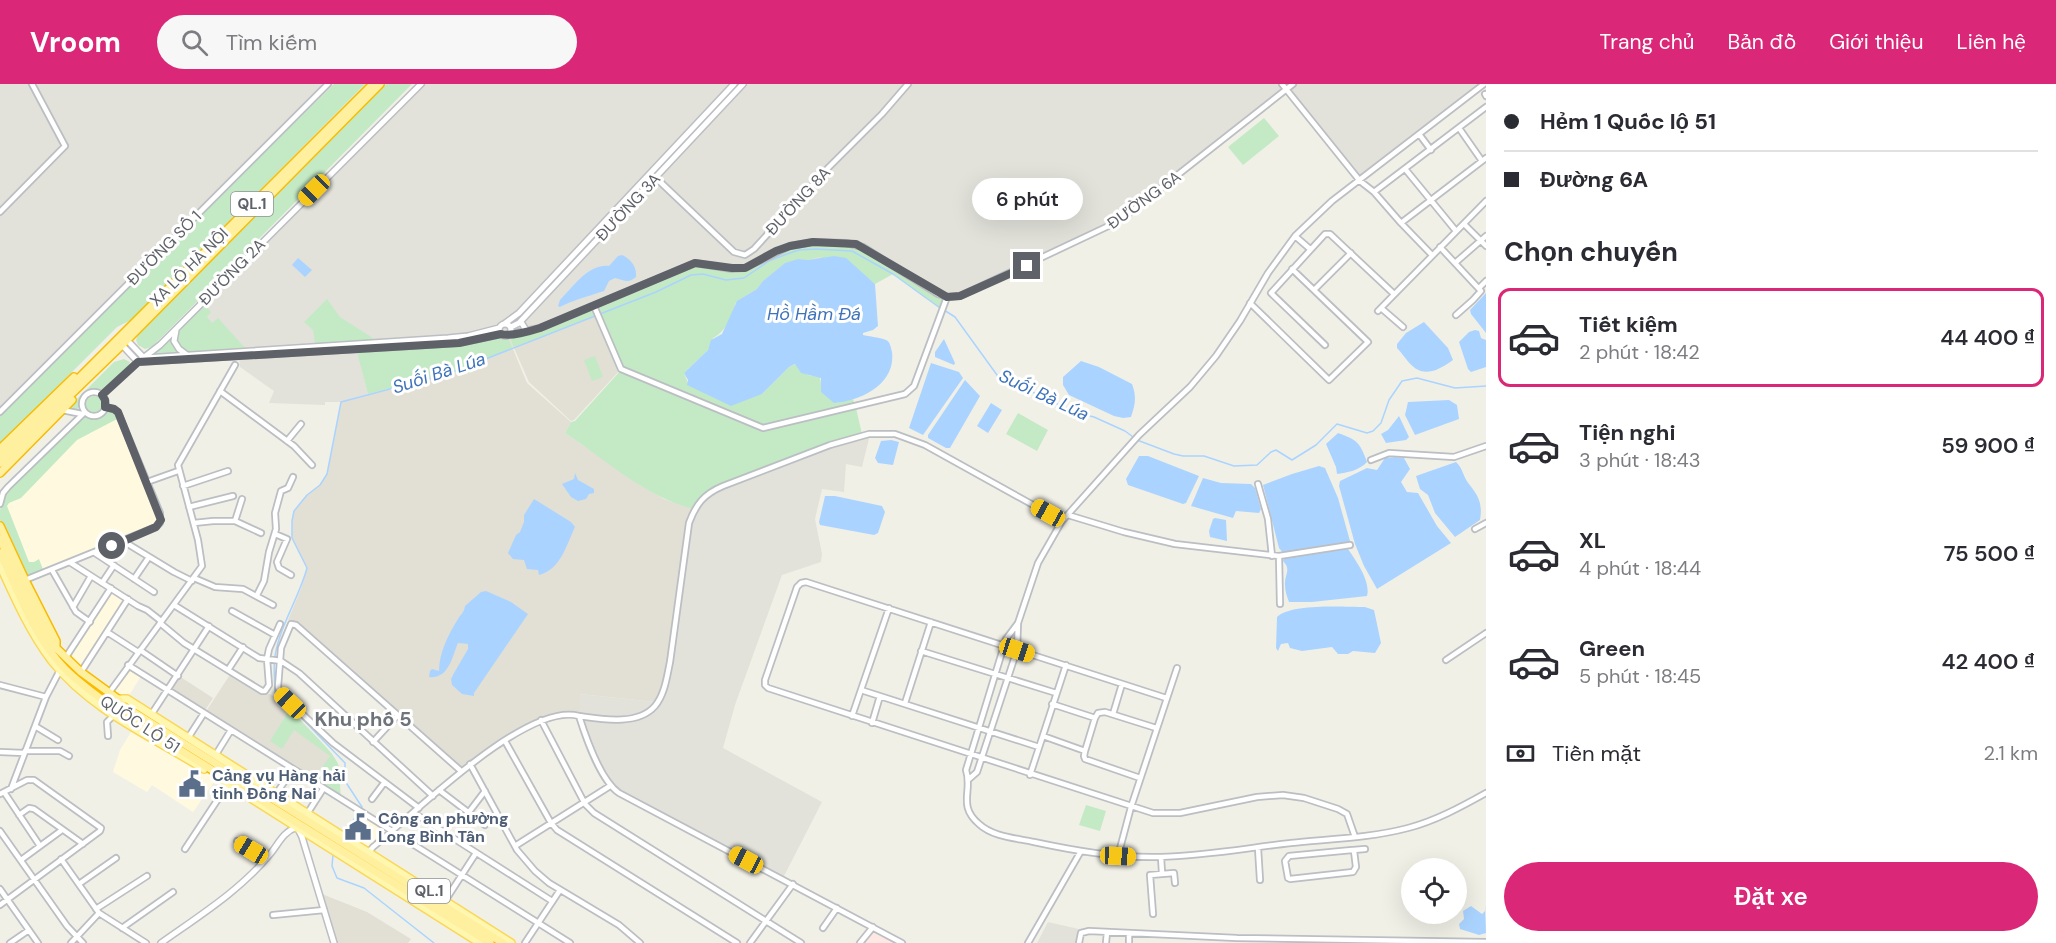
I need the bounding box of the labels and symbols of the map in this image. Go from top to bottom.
street label: ĐƯỜNG 8A [761,162,835,240]
street label: ĐƯỜNG 6A [1103,166,1185,234]
street label: ĐƯỜNG 3A [591,168,665,245]
car [295,171,333,209]
callout: 6 phút [972,179,1082,221]
road number: QL.1 [231,192,273,216]
street label: ĐƯỜNG SỐ 1 [122,206,206,290]
street label: XA LỘ HÀ NỘI [145,223,233,311]
street label: ĐƯỜNG 2A [194,234,270,310]
route end [1013,252,1040,279]
water label: Hồ Hầm Đá [767,302,861,326]
water label: Suối Bà Lúa [389,347,489,399]
water label: Suối Bà Lúa [995,364,1093,426]
car [1028,496,1068,530]
route start [98,532,125,559]
car [997,636,1037,664]
car [271,684,309,722]
street label: QUỐC LỘ 51 [96,690,184,758]
district label: Khu phố 5 [314,706,412,732]
place label: Cảng vụ Hàng hải tỉnh Đồng Nai [212,765,346,804]
public building icon: Cảng vụ Hàng hải tỉnh Đồng Nai [177,769,207,799]
place label: Công an phường Long Bình Tân [378,808,508,847]
public building icon: Công an phường Long Bình Tân [343,812,373,842]
car [231,833,271,867]
car [726,844,766,876]
car [1100,846,1136,866]
road number: QL.1 [408,879,450,903]

